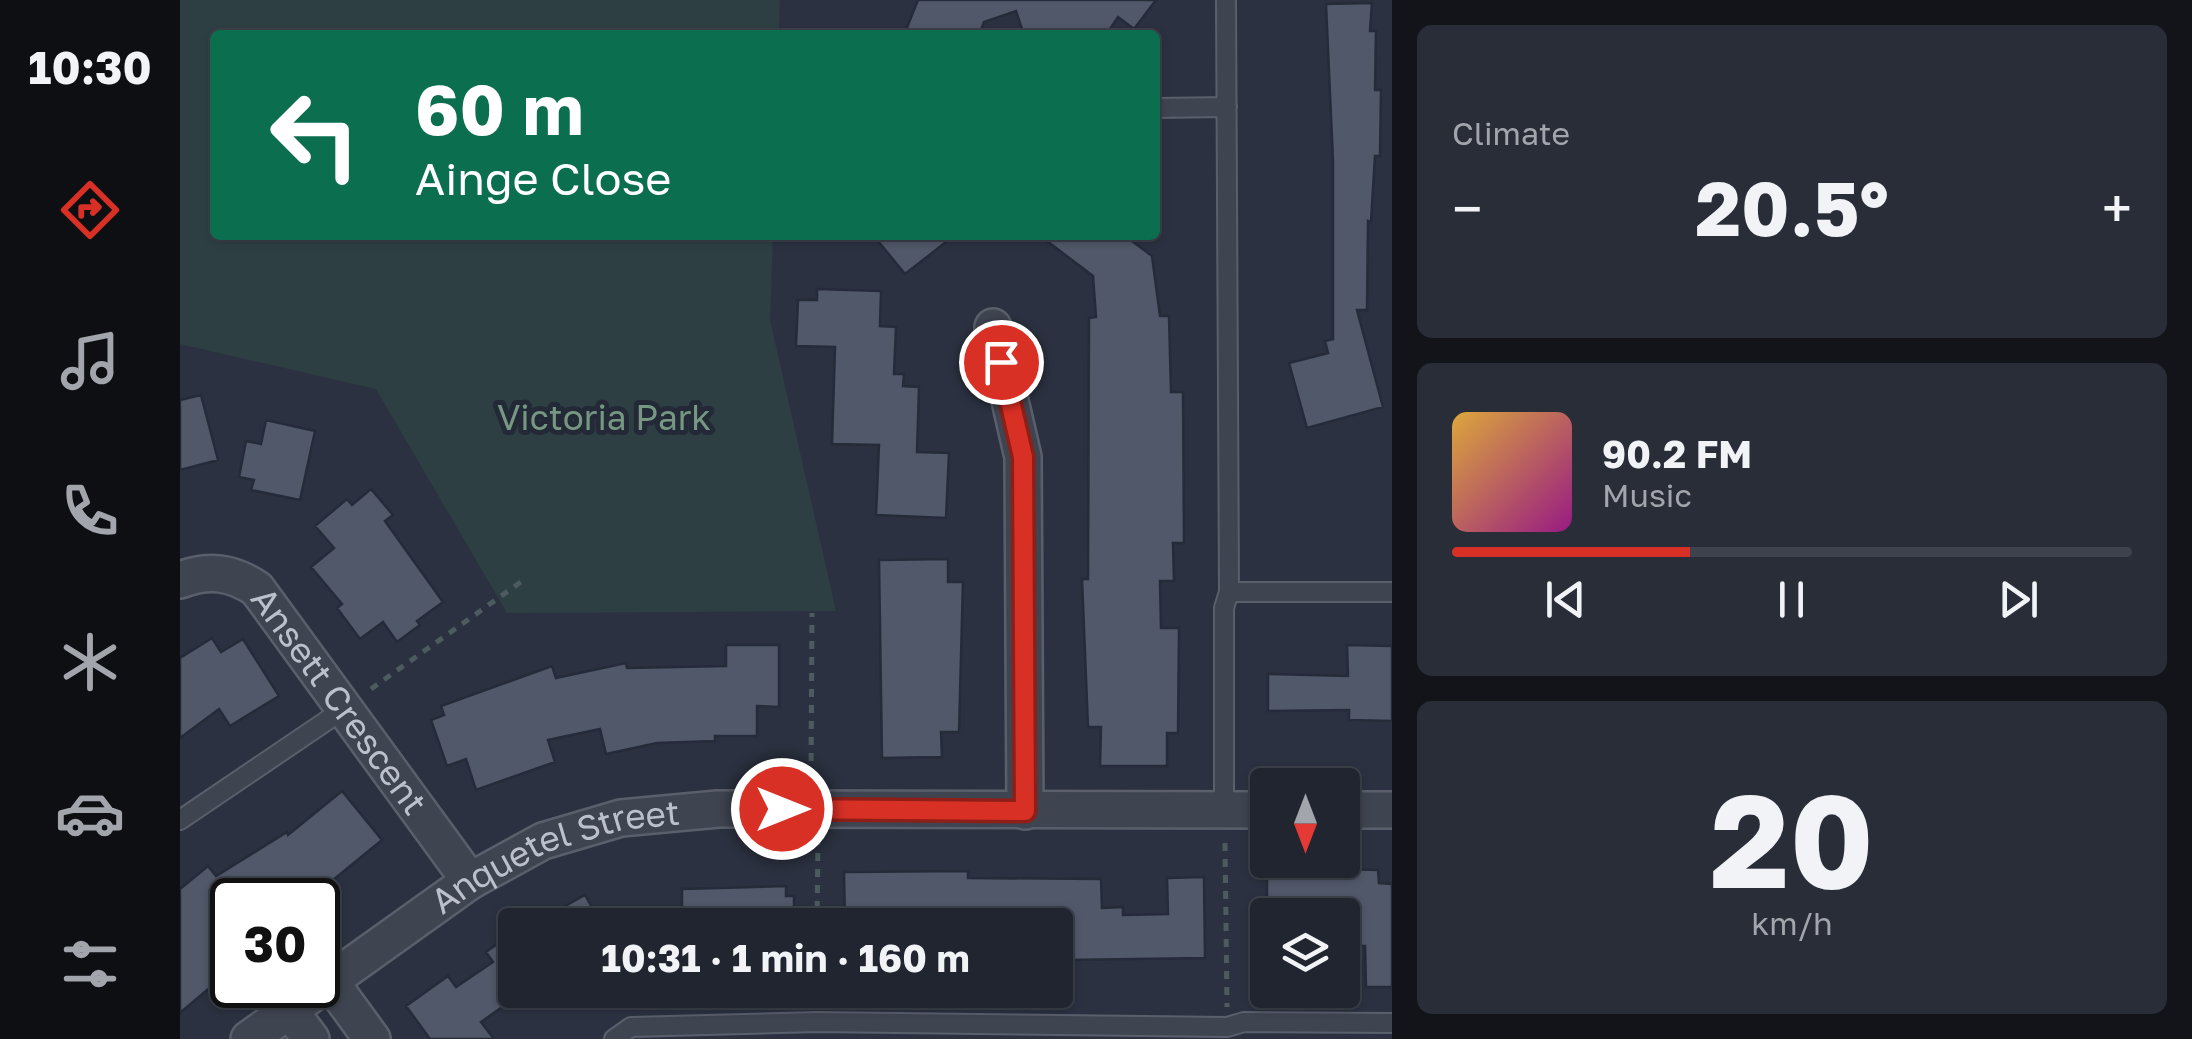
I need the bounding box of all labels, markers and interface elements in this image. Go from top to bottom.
text: 10:30 [28,40,152,94]
text: 60 m [415,66,584,150]
icon: left [250,70,380,200]
text: Climate [1452,114,1570,152]
text: Ainge Close [415,151,671,205]
text: 20.5° [1695,162,1889,253]
icon: directions [55,175,125,245]
text: − [1452,175,1482,241]
text: + [2102,175,2132,241]
pin [959,320,1044,405]
icon: music [55,326,125,396]
icon: arrive [974,335,1029,390]
park label: Victoria Park [497,396,711,438]
text: 90.2 FM [1602,431,1752,476]
icon: phone [55,476,125,546]
text: Music [1602,476,1692,514]
icon: previous [1538,572,1593,627]
icon: pause [1764,572,1819,627]
icon: next [1991,572,2046,627]
street label: Ansett Crescent [243,579,436,822]
icon: climate [55,627,125,697]
position arrow [730,757,834,861]
text: 20 [1710,761,1874,917]
north arrow [1250,768,1360,878]
map controls [1250,768,1360,1008]
icon: car [55,778,125,848]
street label: Anquetel Street [422,791,681,922]
speed limit sign: 30 [210,878,340,1008]
button: layers [1250,898,1360,1008]
text: km/h [1751,904,1833,942]
icon: filters [55,929,125,999]
text: 10:31 · 1 min · 160 m [601,935,970,980]

